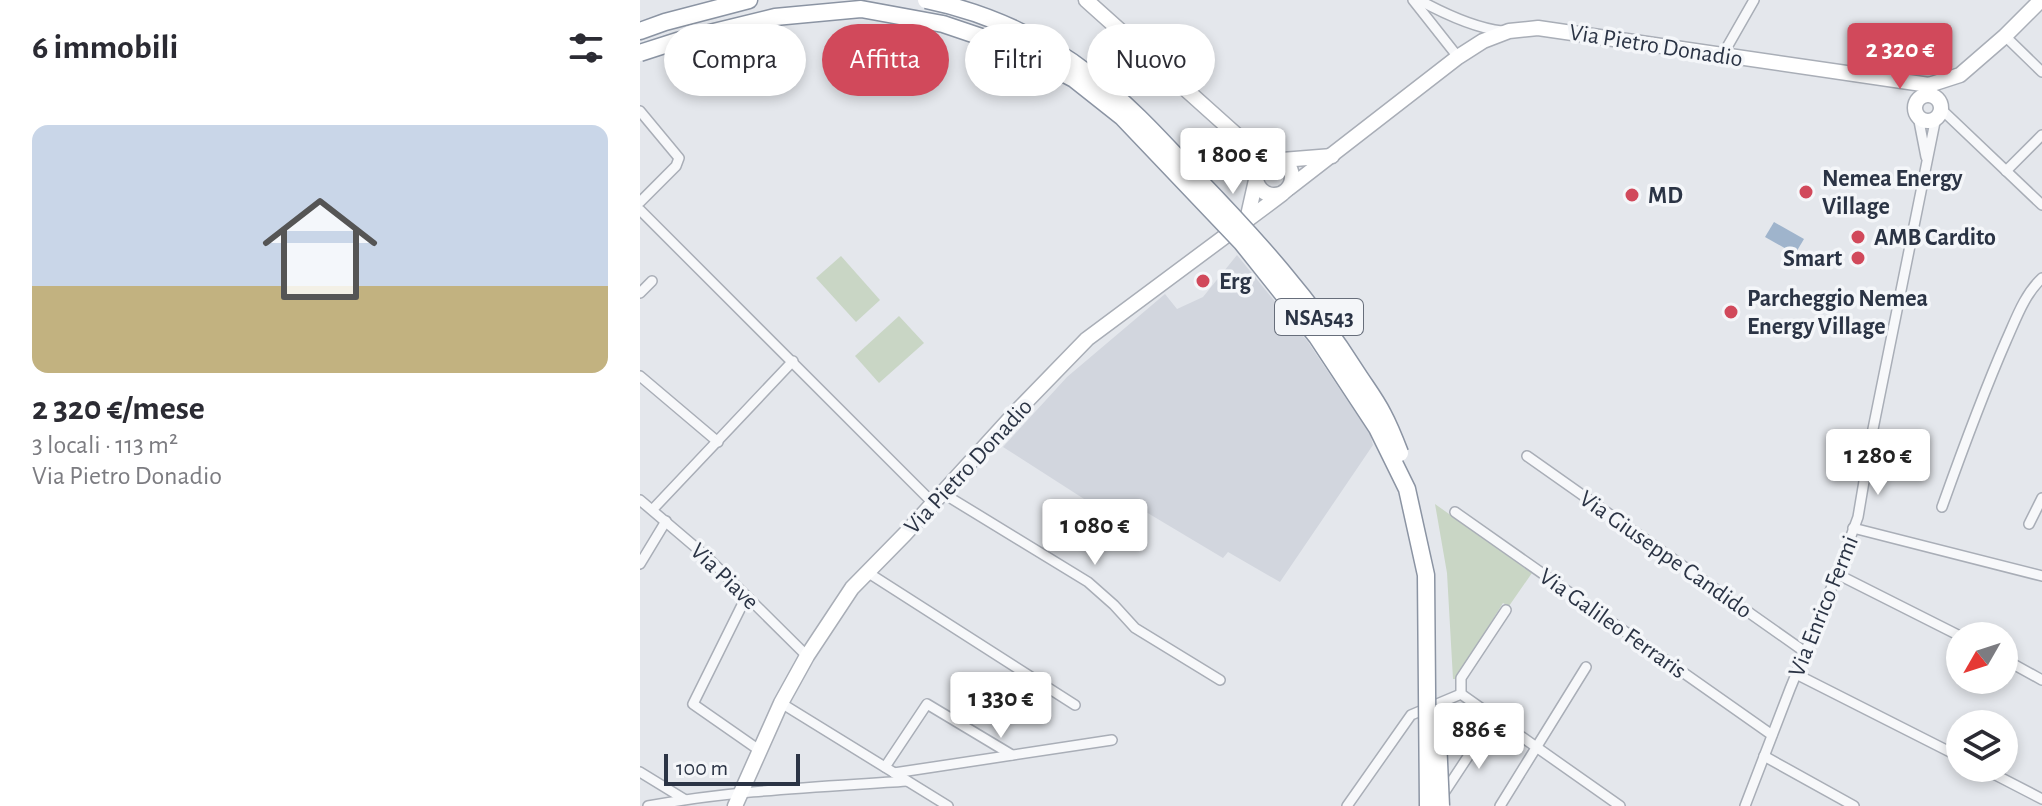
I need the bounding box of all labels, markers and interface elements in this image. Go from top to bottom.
street label: Via Pietro Donadio [1567,20,1744,72]
pin: 2 320 € [1826,23,1974,91]
chip: Compra [664,24,806,96]
chip: Affitta [822,24,949,96]
chip: Filtri [965,24,1071,96]
chip: Nuovo [1087,24,1215,96]
icon: filters [564,26,608,70]
text: 6 immobili [32,31,178,65]
text: 2 320 € [1865,36,1935,62]
pin: 1 800 € [1159,128,1307,196]
text: 1 800 € [1198,141,1268,167]
place label: Nemea Energy Village [1822,167,1963,219]
icon: home [248,177,392,321]
marker: Nemea Energy Village [1797,183,1815,201]
place label: MD [1648,184,1683,208]
marker: MD [1623,186,1641,204]
place label: AMB Cardito [1874,226,1996,250]
marker: AMB Cardito [1849,228,1867,246]
place label: Smart [1783,247,1842,271]
marker: Smart [1849,249,1867,267]
place label: Erg [1219,270,1252,294]
marker: Erg [1194,272,1212,290]
place label: Parcheggio Nemea Energy Village [1747,287,1928,339]
road number: NSA543 [1275,299,1363,335]
marker: Parcheggio Nemea Energy Village [1722,303,1740,321]
text: 2 320 €/mese [32,392,205,426]
street label: Via Pietro Donadio [900,394,1037,539]
pin: 1 280 € [1804,429,1952,497]
text: 3 locali · 113 m² [32,432,178,458]
text: 1 280 € [1844,442,1912,468]
text: Via Pietro Donadio [32,463,222,489]
street label: Via Giuseppe Candido [1575,486,1756,623]
pin: 1 080 € [1021,499,1169,567]
text: 1 080 € [1060,512,1130,538]
street label: Via Enrico Fermi [1785,532,1863,680]
street label: Via Piave [686,539,763,615]
street label: Via Galileo Ferraris [1535,564,1690,683]
north arrow [1946,622,2018,694]
map controls [1946,622,2018,782]
pin: 1 330 € [927,672,1075,740]
text: 1 330 € [968,685,1034,711]
pin: 886 € [1423,703,1535,771]
button: layers [1946,710,2018,782]
text: 886 € [1452,716,1506,742]
scale bar [664,750,800,786]
text: 100 m [676,757,728,779]

